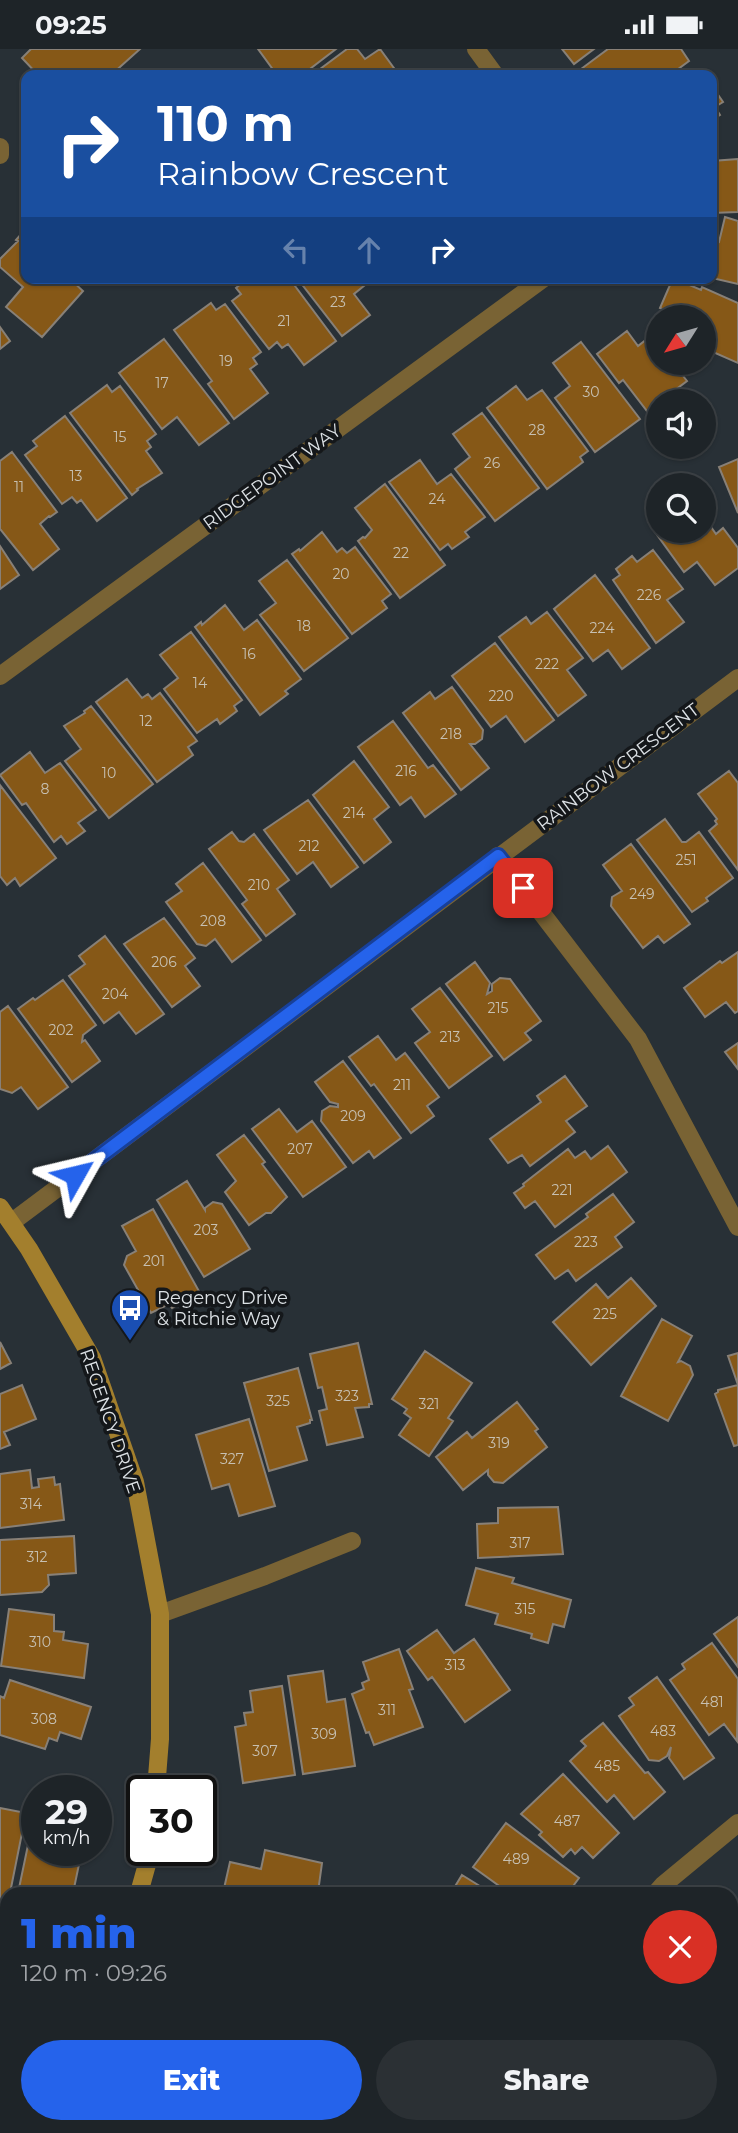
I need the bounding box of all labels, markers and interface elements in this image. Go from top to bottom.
text: 09:25 [35,9,107,41]
text: 110 m [157,94,294,153]
icon: right [42,98,133,189]
text: Rainbow Crescent [157,154,449,193]
icon: left [277,231,315,269]
icon: ahead [350,231,388,269]
icon: right [423,231,461,269]
house number: 23 [330,293,346,311]
north arrow [646,305,716,375]
map controls [646,305,716,543]
house number: 21 [277,312,291,330]
house number: 19 [219,352,233,370]
house number: 17 [155,374,169,392]
house number: 30 [582,383,600,401]
button: sound [646,389,716,459]
street label: RIDGEPOINT WAY [199,419,346,534]
house number: 28 [529,421,546,439]
house number: 15 [114,428,127,446]
house number: 26 [484,454,501,472]
house number: 13 [70,467,83,485]
button: search [646,473,716,543]
house number: 11 [14,478,24,496]
house number: 24 [429,490,446,508]
house number: 22 [393,544,409,562]
house number: 20 [332,565,350,583]
house number: 226 [637,586,662,604]
house number: 18 [297,617,311,635]
house number: 224 [590,619,615,637]
house number: 16 [242,645,256,663]
house number: 222 [535,655,559,673]
house number: 14 [193,674,208,692]
house number: 220 [488,687,514,705]
street label: RAINBOW CRESCENT [532,698,704,835]
house number: 12 [139,712,153,730]
house number: 218 [440,725,462,743]
house number: 216 [395,762,417,780]
house number: 10 [102,764,116,782]
house number: 8 [41,780,50,798]
house number: 214 [343,804,366,822]
house number: 212 [299,837,320,855]
house number: 251 [676,851,696,869]
pin [493,858,553,918]
icon: arrive [504,869,542,907]
house number: 210 [248,876,270,894]
house number: 249 [629,885,655,903]
house number: 208 [200,912,226,930]
house number: 206 [151,953,177,971]
house number: 204 [102,985,129,1003]
house number: 215 [488,999,509,1017]
house number: 202 [48,1021,74,1039]
house number: 213 [440,1028,461,1046]
house number: 211 [393,1076,411,1094]
house number: 209 [340,1107,366,1125]
position arrow [38,1138,112,1212]
house number: 207 [287,1140,313,1158]
house number: 221 [552,1181,572,1199]
house number: 203 [194,1221,219,1239]
house number: 223 [574,1233,598,1251]
house number: 201 [143,1252,165,1270]
bus stop icon: Regency Drive & Ritchie Way [109,1287,151,1342]
place label: Regency Drive & Ritchie Way [157,1287,288,1330]
house number: 225 [593,1305,617,1323]
street label: REGENCY DRIVE [75,1346,145,1496]
house number: 323 [335,1387,359,1405]
house number: 325 [266,1392,290,1410]
house number: 321 [419,1395,439,1413]
house number: 319 [488,1434,510,1452]
house number: 327 [220,1450,244,1468]
house number: 314 [20,1495,43,1513]
house number: 317 [509,1534,531,1552]
house number: 312 [27,1548,47,1566]
house number: 315 [515,1600,536,1618]
house number: 310 [29,1633,51,1651]
house number: 313 [445,1656,466,1674]
house number: 481 [700,1693,724,1711]
house number: 311 [378,1701,396,1719]
house number: 308 [31,1710,57,1728]
house number: 483 [650,1722,676,1740]
house number: 309 [311,1725,337,1743]
house number: 307 [252,1742,278,1760]
house number: 485 [594,1757,620,1775]
speed limit sign: 30 [126,1775,217,1866]
text: 29 [45,1790,88,1833]
house number: 487 [554,1812,580,1830]
text: km/h [42,1827,91,1849]
house number: 489 [503,1850,529,1868]
text: 1 min [21,1907,137,1959]
button: close [643,1910,717,1984]
text: 120 m · 09:26 [21,1959,167,1987]
button: Exit [21,2040,362,2120]
button: Share [376,2040,717,2120]

